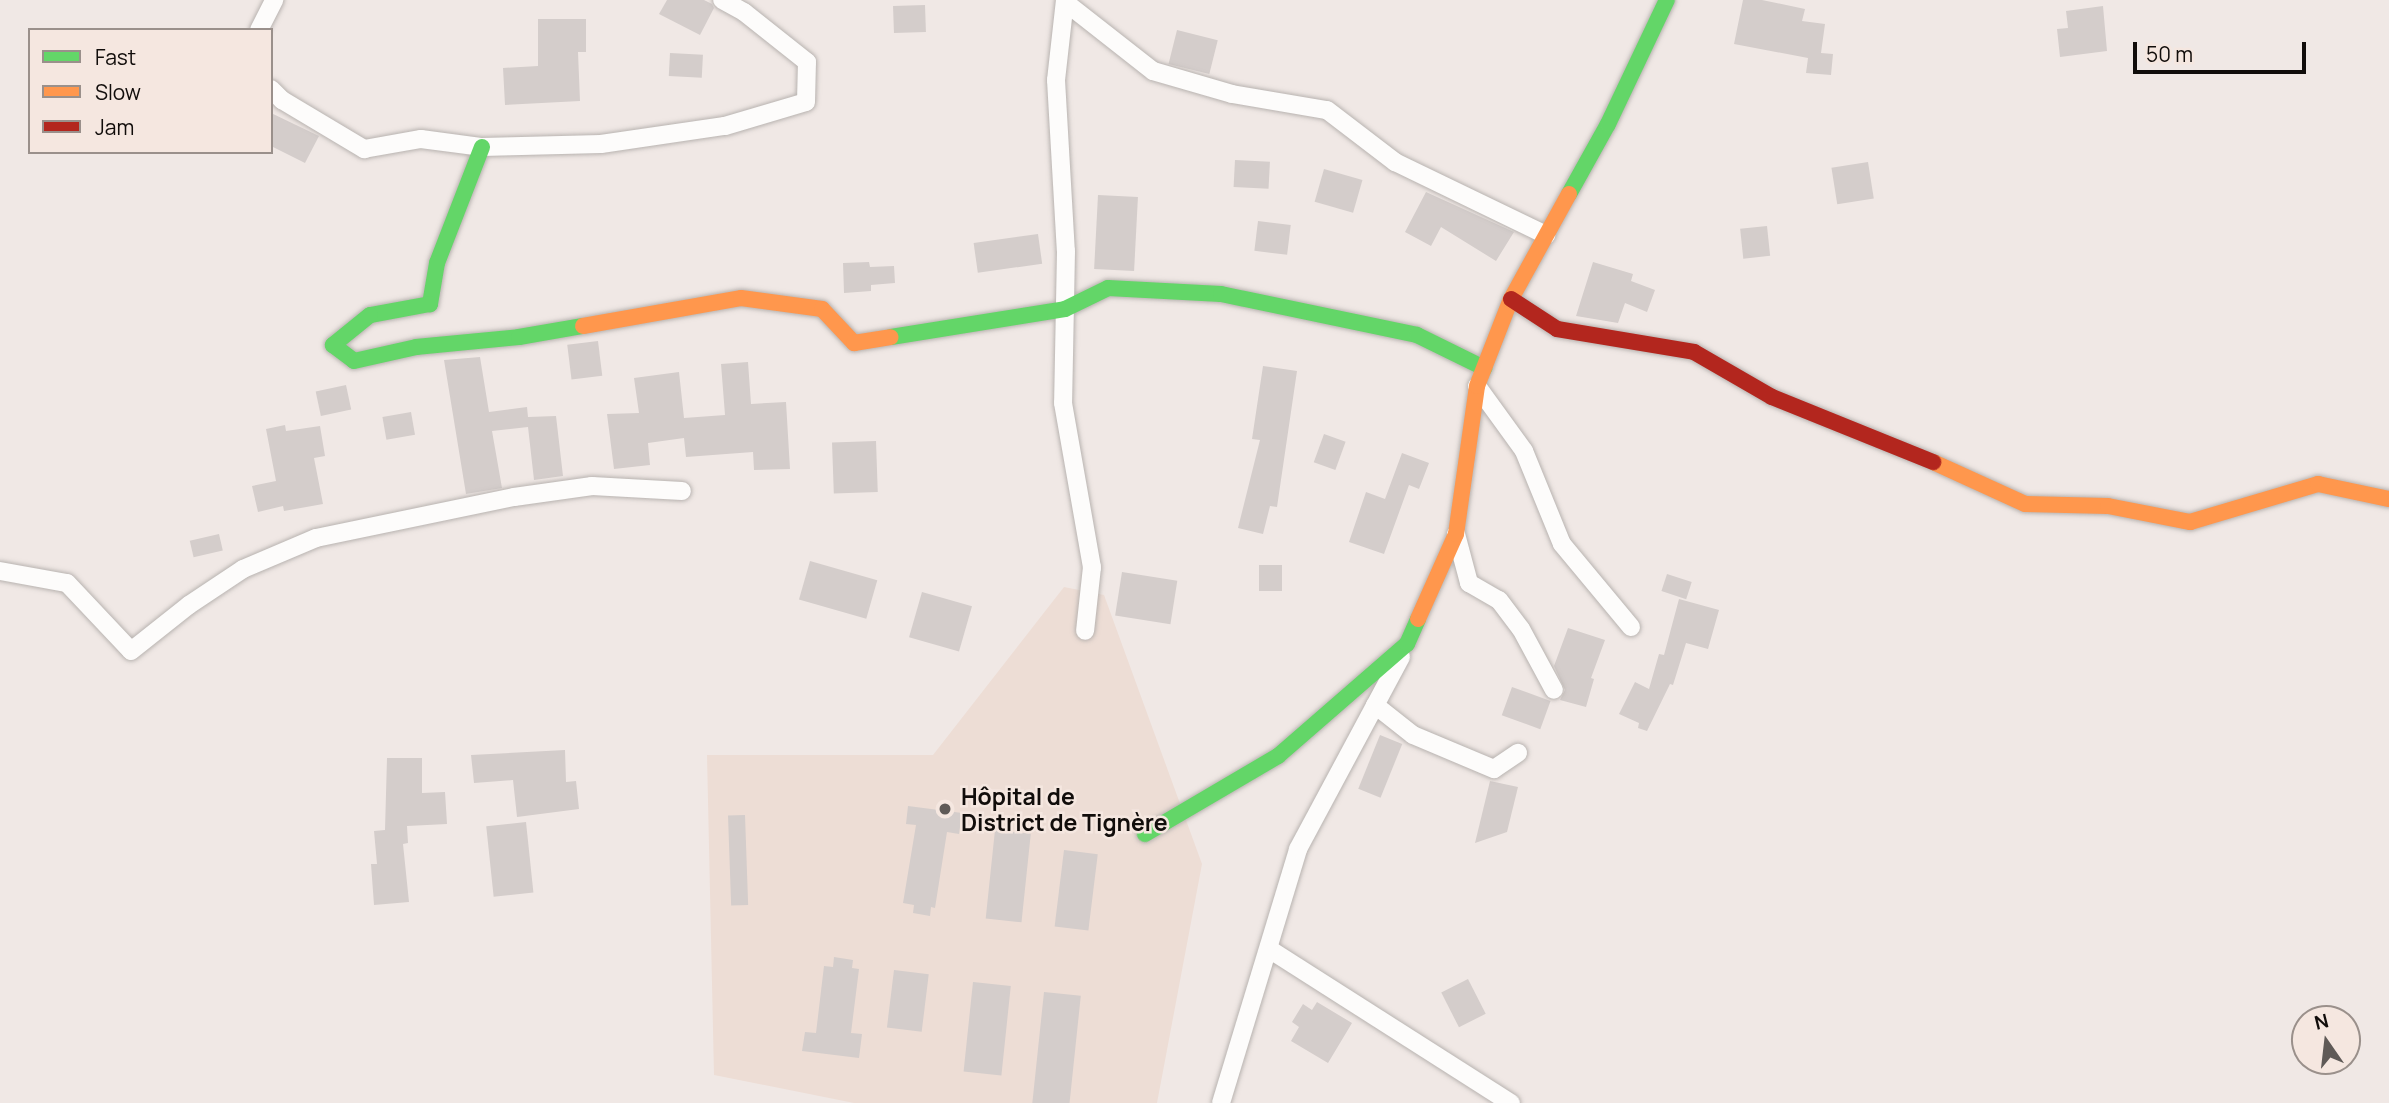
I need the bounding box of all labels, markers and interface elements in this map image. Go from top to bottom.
legend [28,28,273,154]
scale bar [2137,28,2310,72]
text: 50 m [2146,40,2193,68]
text: Fast [95,43,136,71]
text: Slow [95,78,141,106]
text: Jam [95,113,134,141]
place label: Hôpital de District de Tignère [961,782,1168,836]
marker: Hôpital de District de Tignère [935,799,955,819]
north arrow [2291,1005,2361,1075]
text: N [2312,1007,2331,1036]

